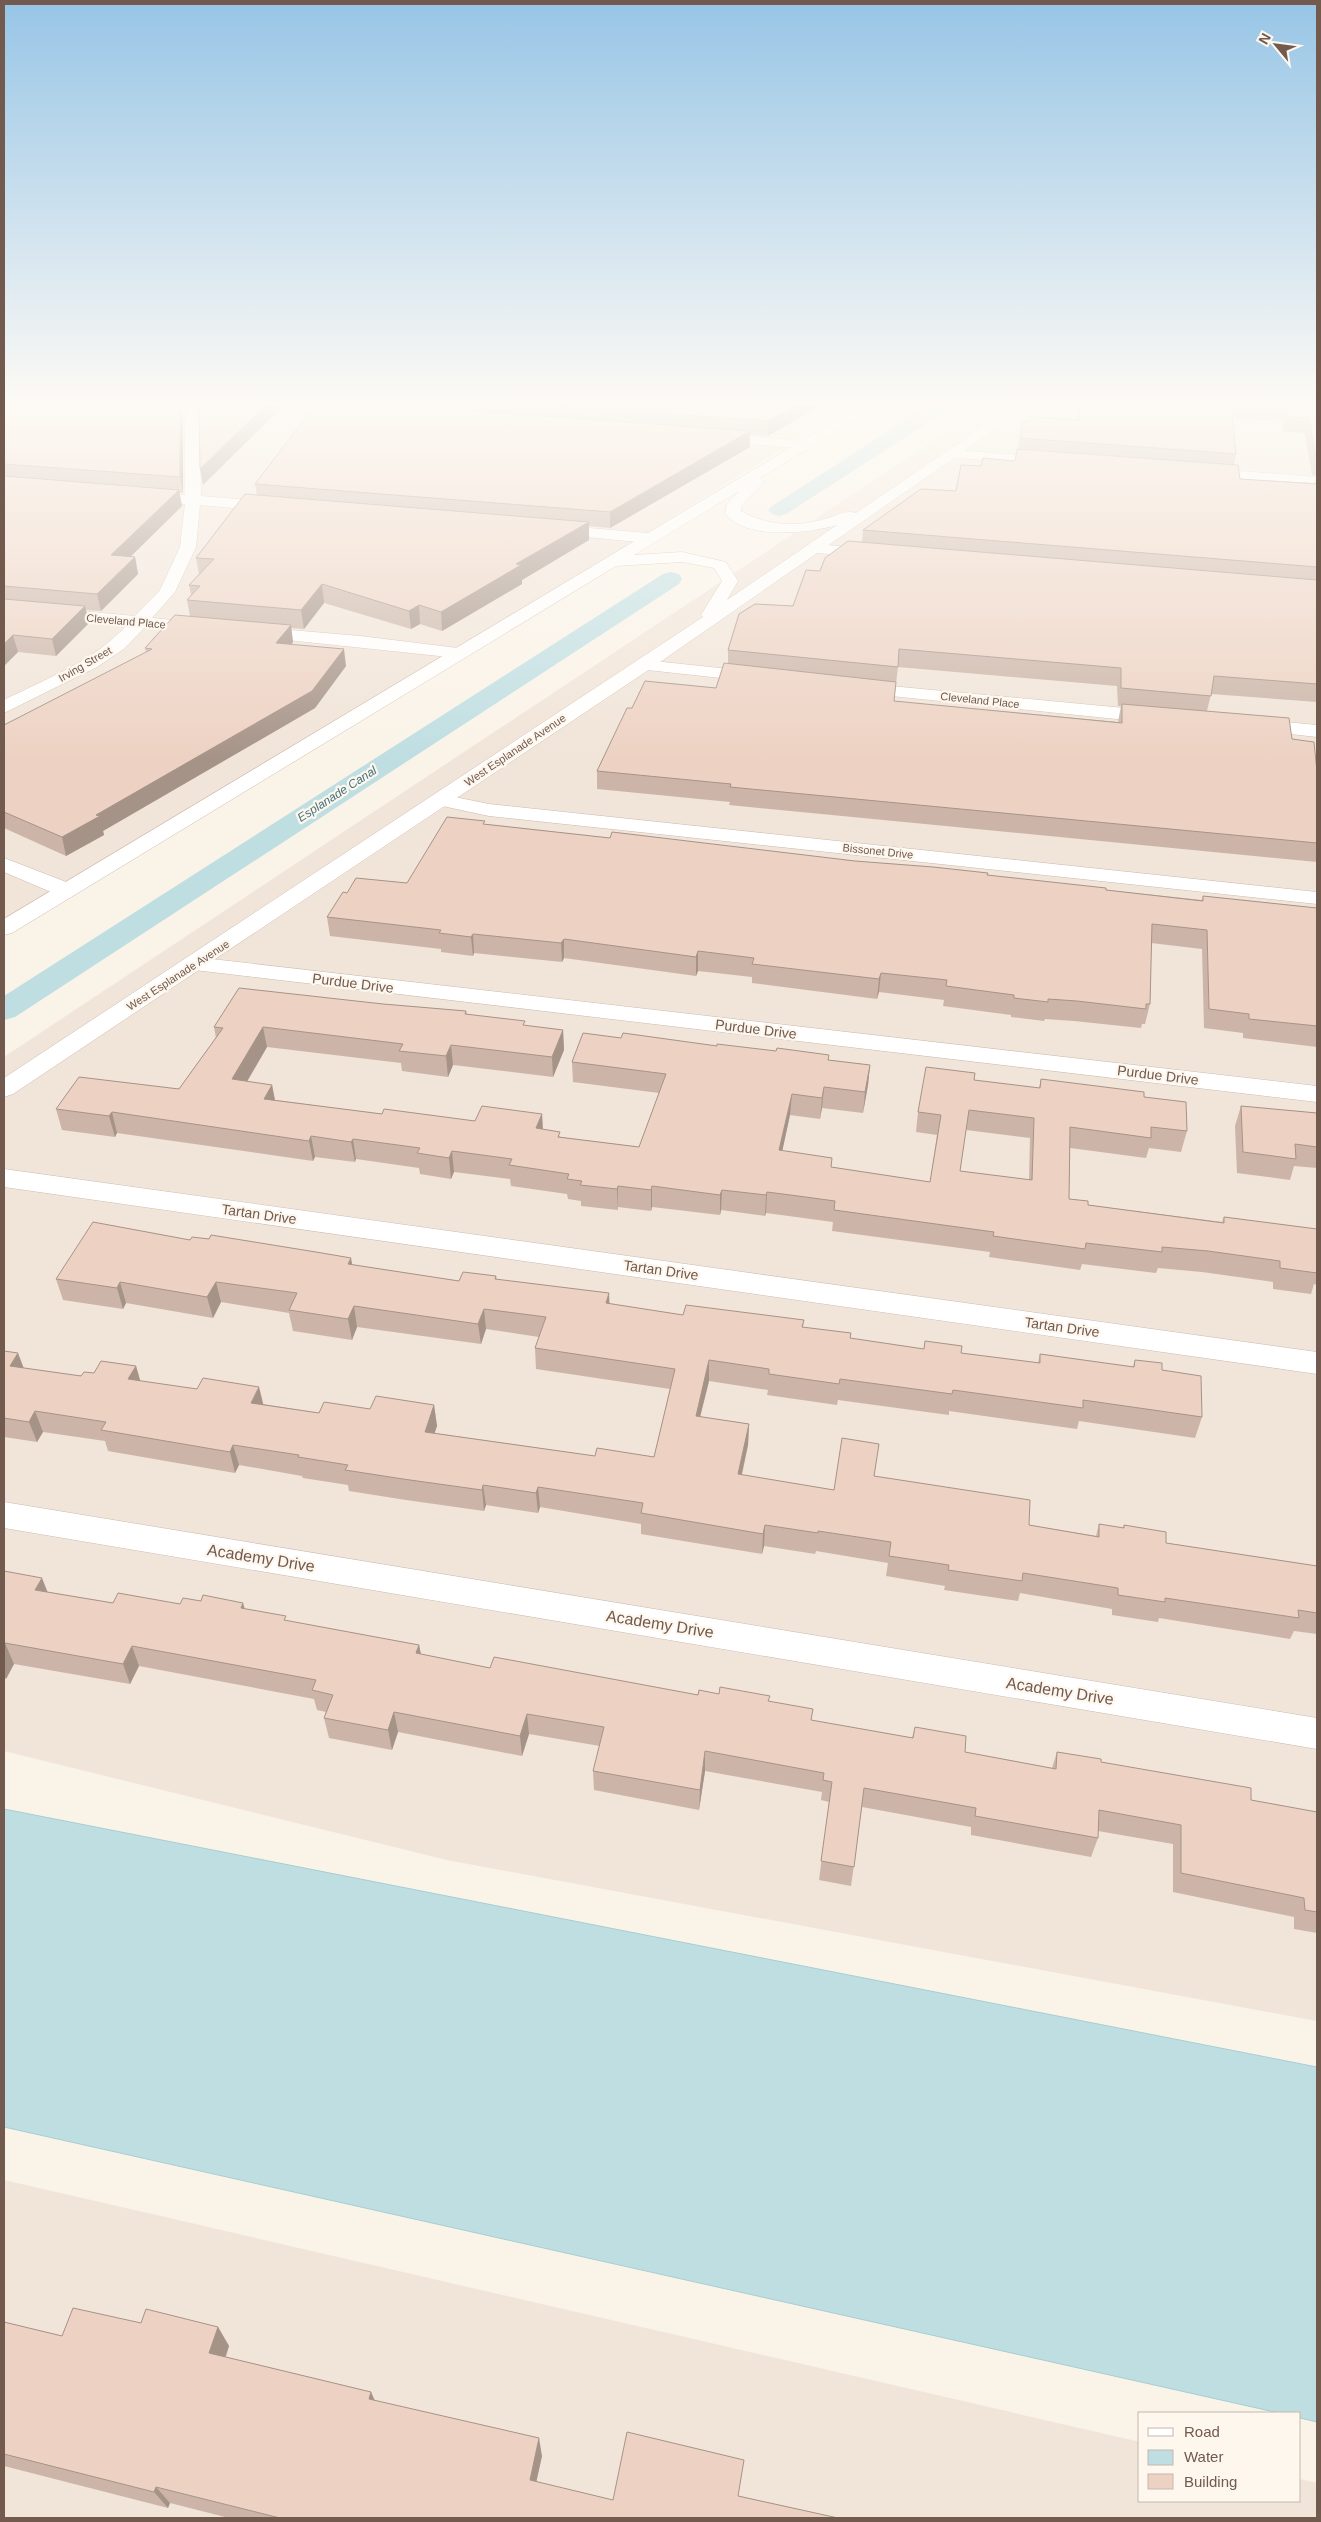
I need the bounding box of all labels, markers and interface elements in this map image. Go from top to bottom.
north arrow [1251,20,1301,70]
text: N [1255,30,1274,47]
street label: Cleveland Place [86,612,166,630]
street label: Irving Street [56,644,114,684]
street label: Cleveland Place [940,690,1020,710]
street label: West Esplanade Avenue [462,712,568,788]
water label: Esplanade Canal [295,763,379,825]
street label: Bissonet Drive [842,841,914,861]
street label: West Esplanade Avenue [125,937,231,1013]
street label: Purdue Drive [311,970,395,996]
street label: Purdue Drive [714,1016,798,1042]
street label: Purdue Drive [1116,1062,1200,1088]
street label: Tartan Drive [221,1201,298,1227]
street label: Tartan Drive [623,1257,700,1283]
street label: Tartan Drive [1024,1314,1101,1340]
street label: Academy Drive [206,1541,316,1575]
street label: Academy Drive [605,1607,715,1641]
street label: Academy Drive [1005,1674,1115,1708]
legend [1138,2412,1301,2502]
text: Road [1184,2423,1220,2440]
text: Water [1184,2448,1223,2465]
text: Building [1184,2473,1237,2490]

